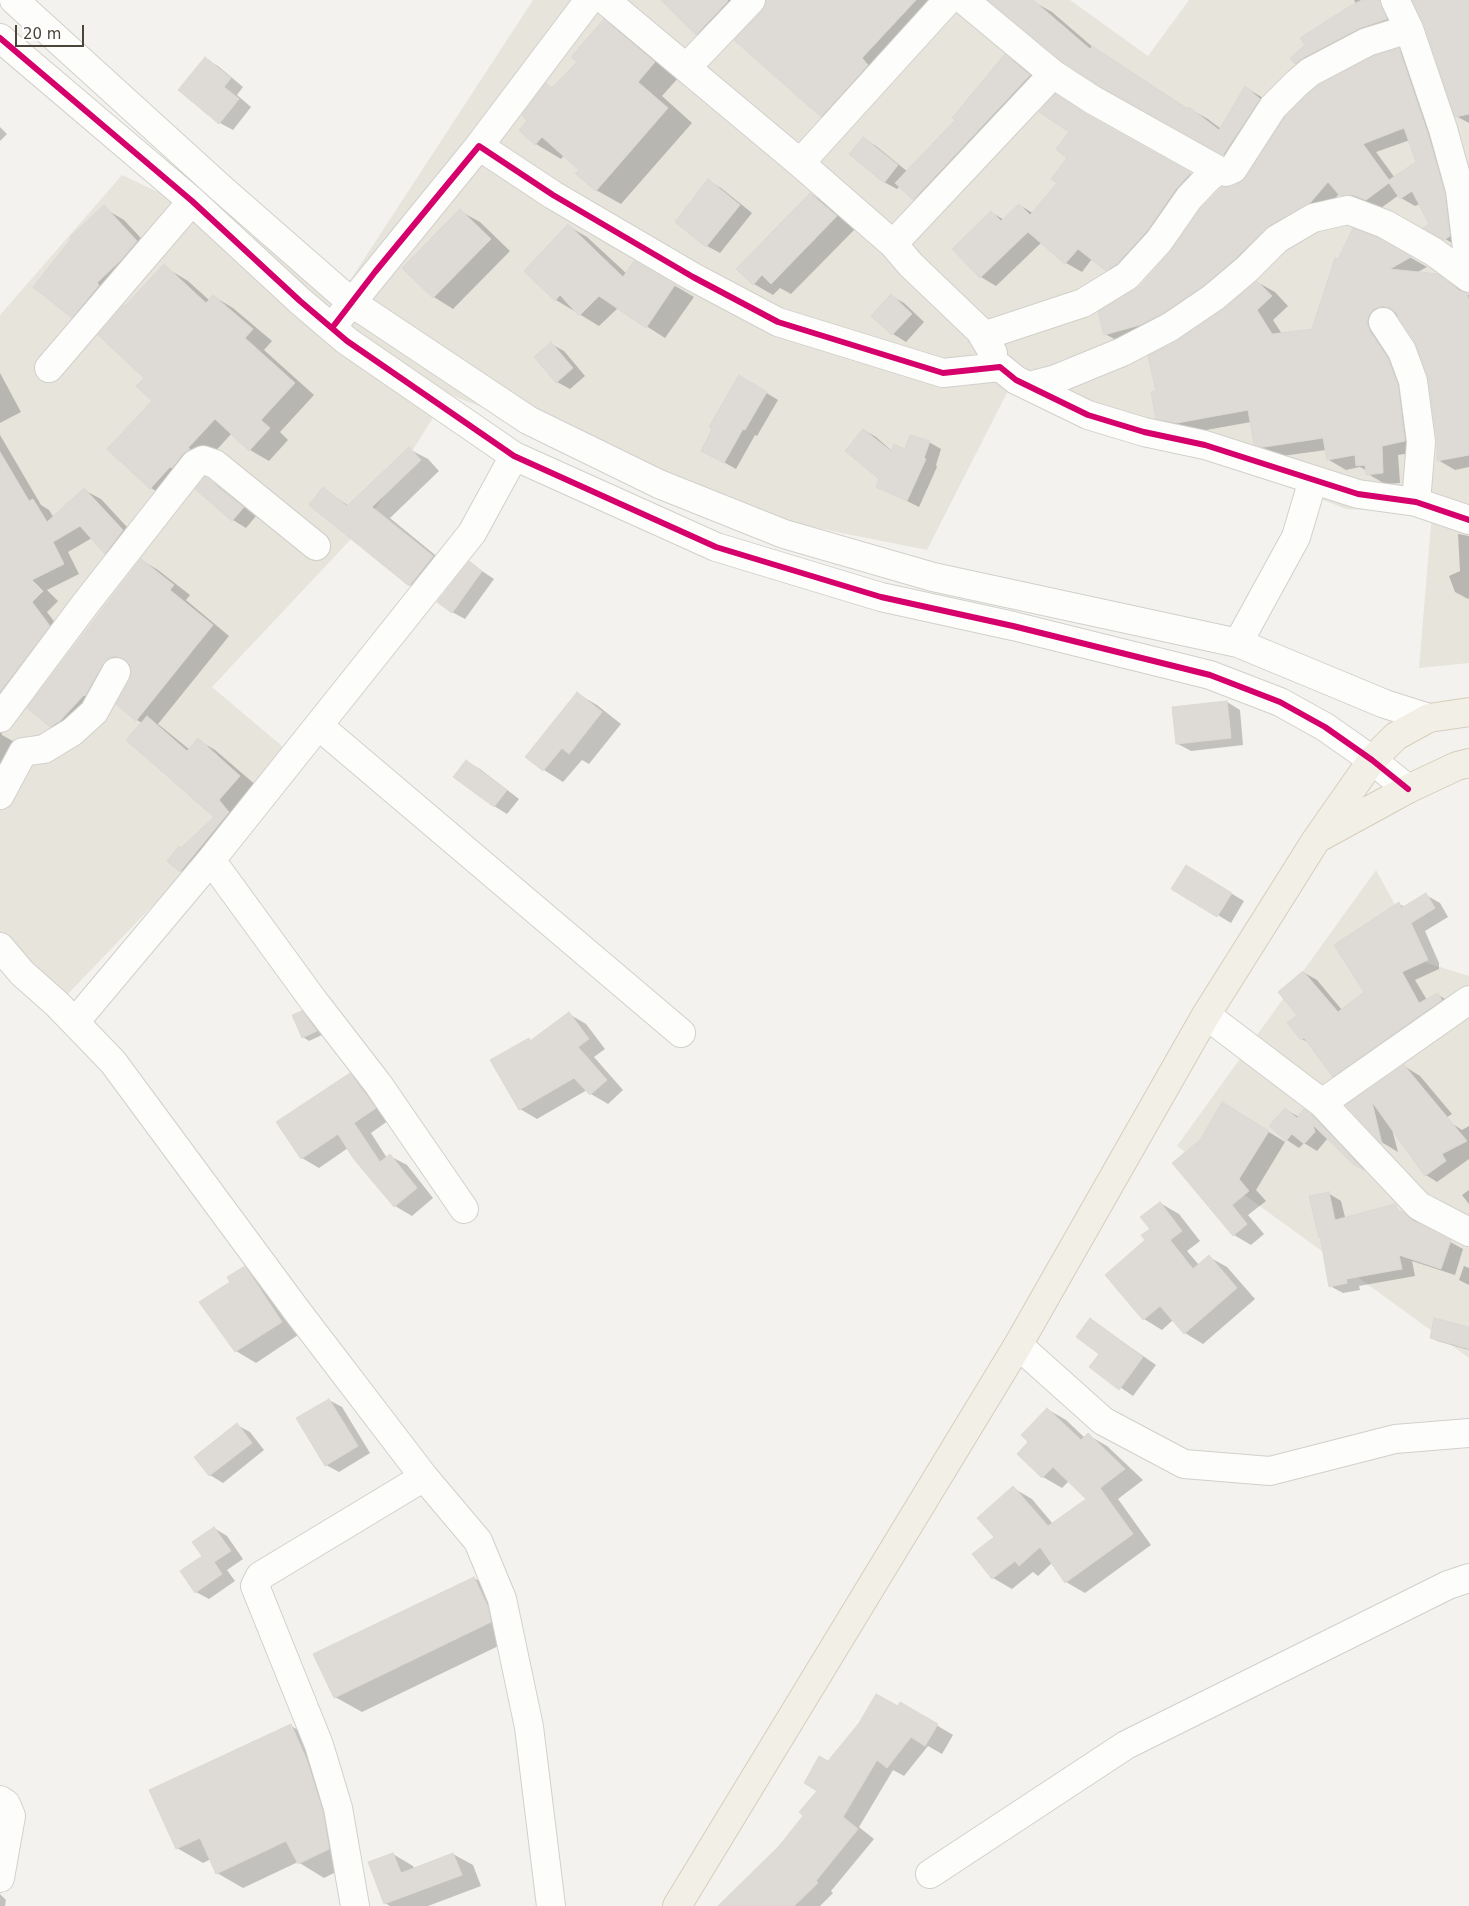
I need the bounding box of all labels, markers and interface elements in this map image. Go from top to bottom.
scale bar [18,15,86,47]
text: 20 m [23,25,61,43]

